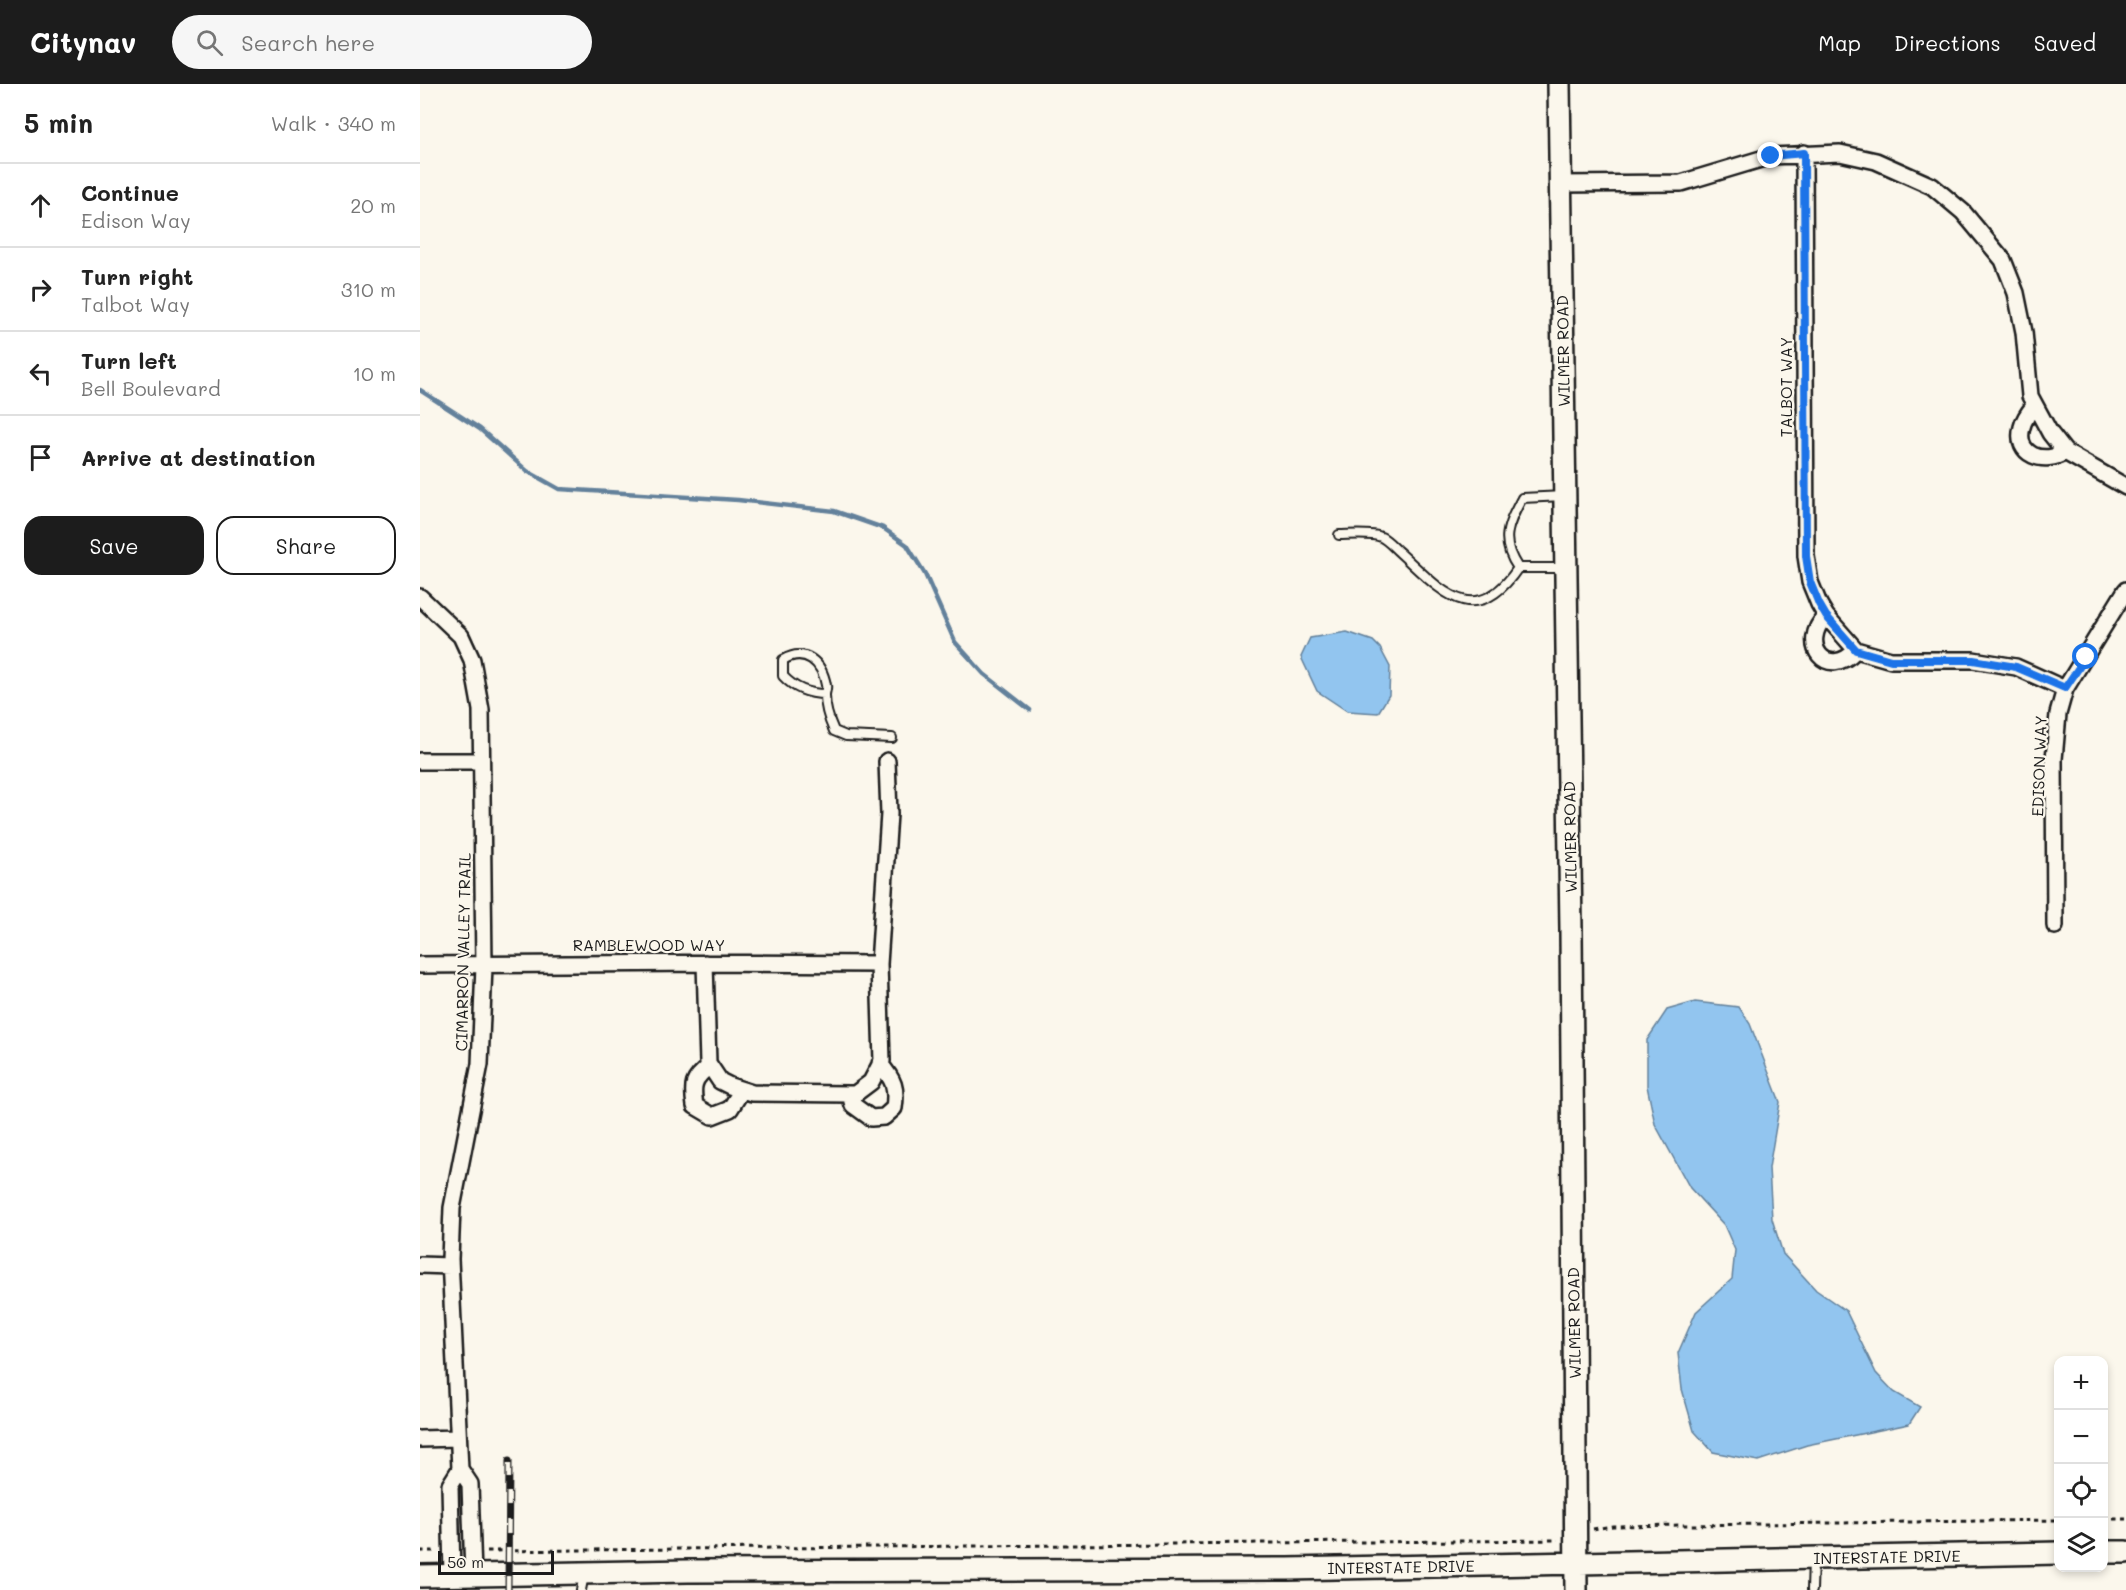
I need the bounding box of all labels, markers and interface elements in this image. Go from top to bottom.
search box [172,15,592,69]
text: Citynav [30,24,136,60]
icon: search [193,26,226,59]
text: Search here [241,28,375,57]
text: Map [1818,29,1861,56]
text: Directions [1894,29,2001,56]
text: Saved [2034,29,2096,56]
text: 5 min [24,106,93,140]
text: Walk · 340 m [271,110,396,136]
route end [1757,142,1783,168]
text: Continue [81,178,179,207]
icon: ahead [24,189,57,222]
text: 20 m [350,192,396,218]
text: Edison Way [81,207,191,233]
text: Turn right [81,262,193,291]
icon: right [24,273,57,306]
text: 310 m [341,276,396,302]
text: Talbot Way [81,291,190,317]
street label: WILMER ROAD [1551,295,1574,407]
street label: TALBOT WAY [1775,337,1796,437]
text: Turn left [81,346,177,375]
icon: left [24,357,57,390]
text: 10 m [352,360,396,386]
text: Bell Boulevard [81,375,221,401]
icon: arrive [24,441,57,474]
text: Arrive at destination [81,443,316,472]
button: Save [24,516,204,575]
button: Share [216,516,396,575]
route start [2072,643,2098,669]
street label: EDISON WAY [2026,715,2051,817]
street label: WILMER ROAD [1558,781,1581,893]
street label: CIMARRON VALLEY TRAIL [450,852,475,1051]
street label: RAMBLEWOOD WAY [573,934,725,955]
street label: WILMER ROAD [1562,1267,1585,1379]
map controls [2054,1356,2108,1572]
button: + [2054,1356,2108,1410]
button: − [2054,1410,2108,1464]
button: locate [2054,1464,2108,1518]
button: layers [2054,1518,2108,1572]
street label: INTERSTATE DRIVE [1813,1545,1961,1568]
scale bar [438,1548,554,1576]
text: 50 m [447,1551,484,1572]
street label: INTERSTATE DRIVE [1327,1555,1475,1578]

